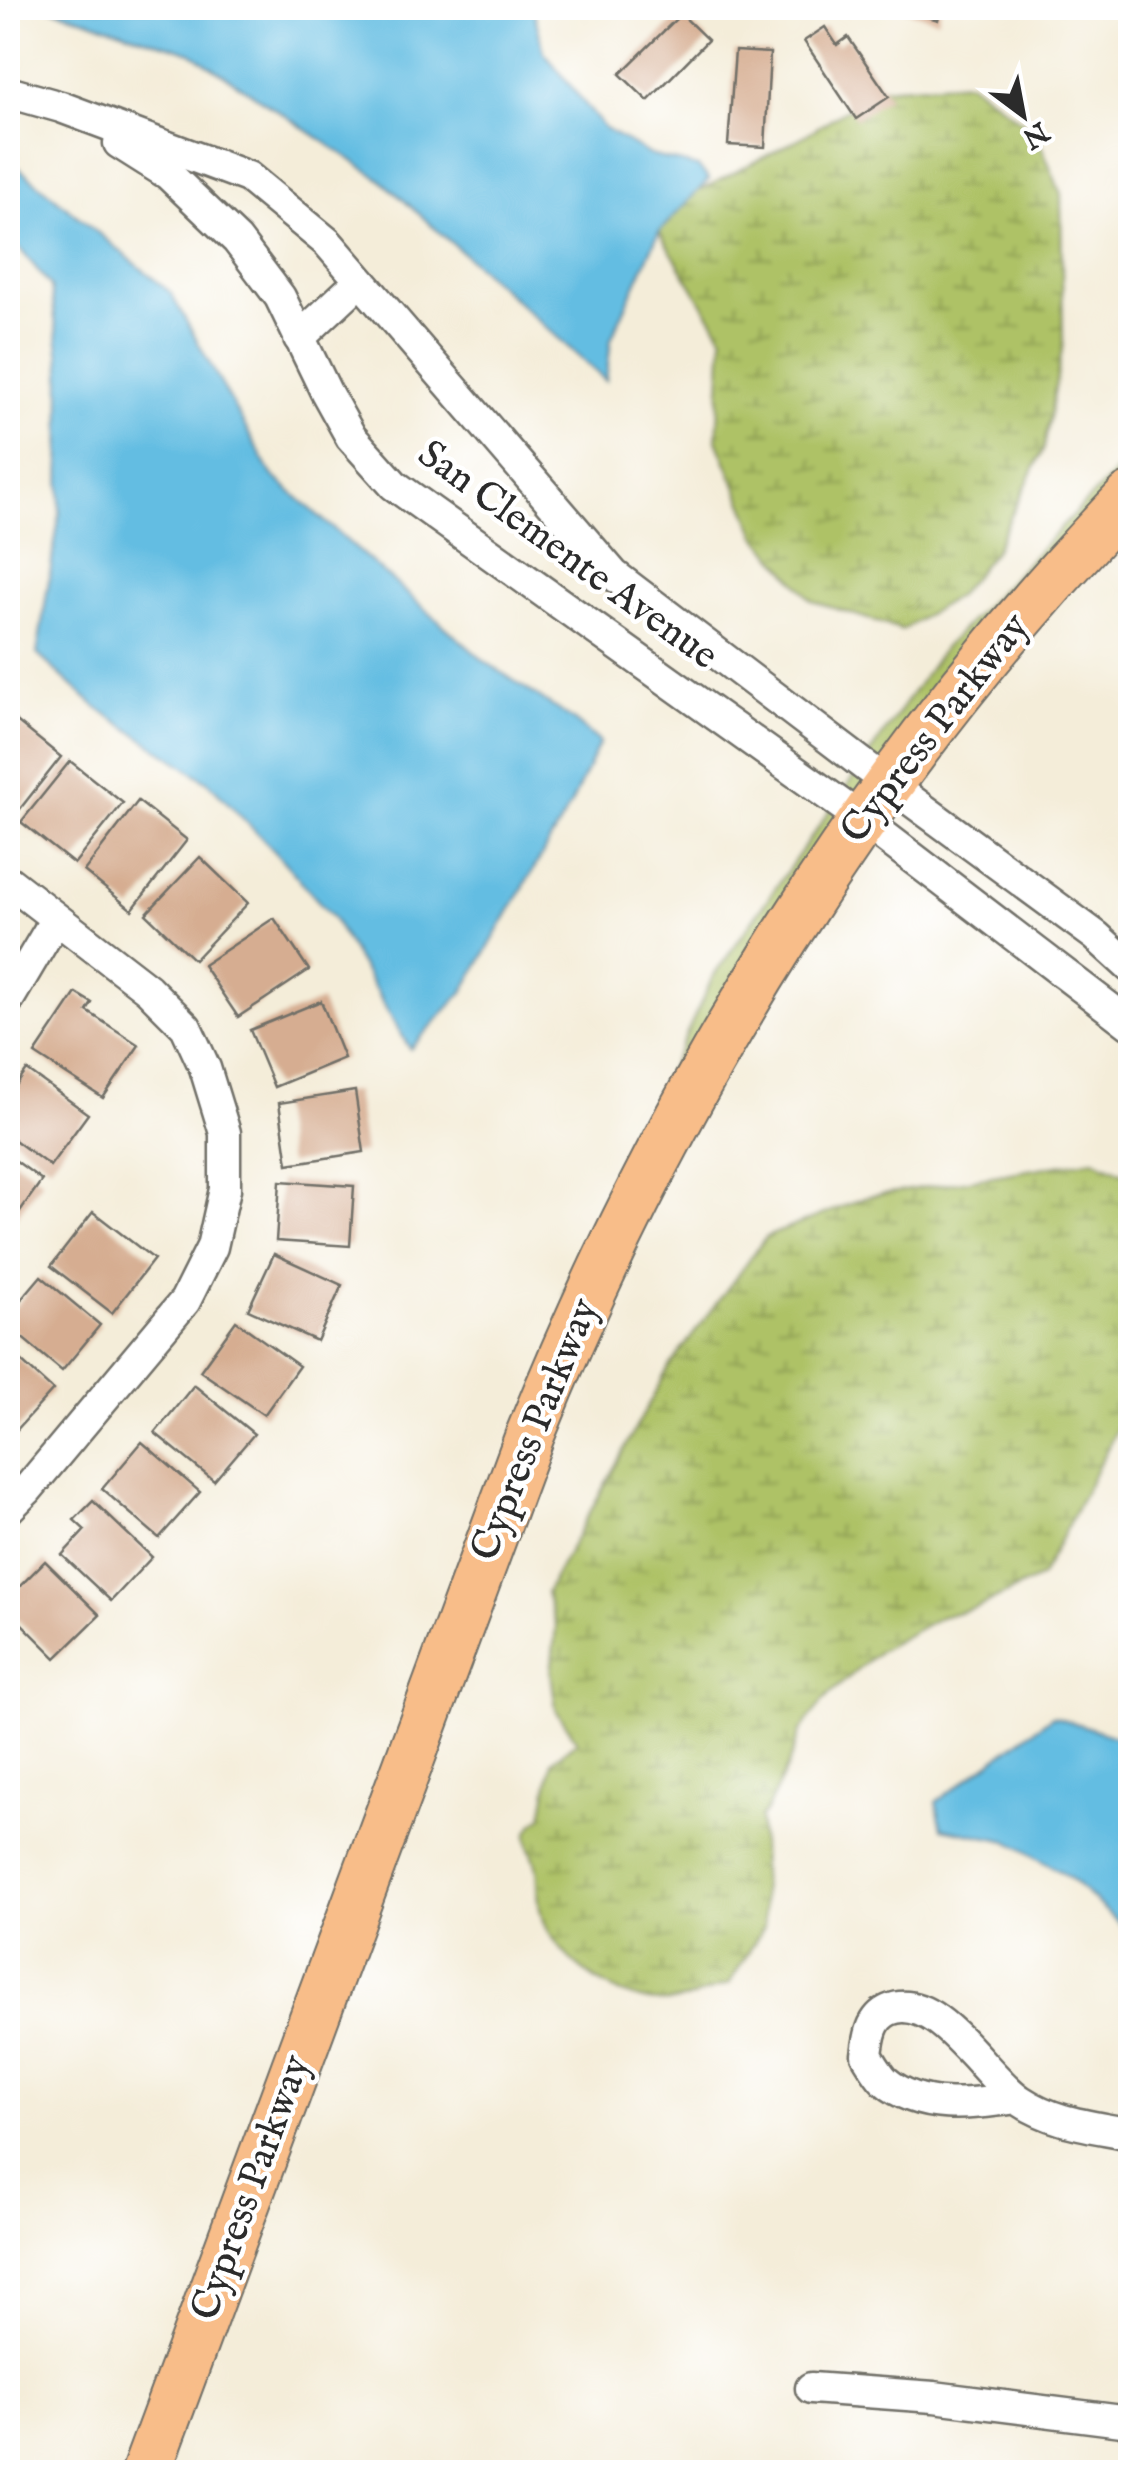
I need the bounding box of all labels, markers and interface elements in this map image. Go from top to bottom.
north arrow [973,65,1073,165]
text: N [1015,112,1055,155]
street label: San Clemente Avenue [407,430,727,682]
street label: Cypress Parkway [830,603,1042,854]
street label: Cypress Parkway [460,1291,612,1569]
street label: Cypress Parkway [180,2048,324,2328]

